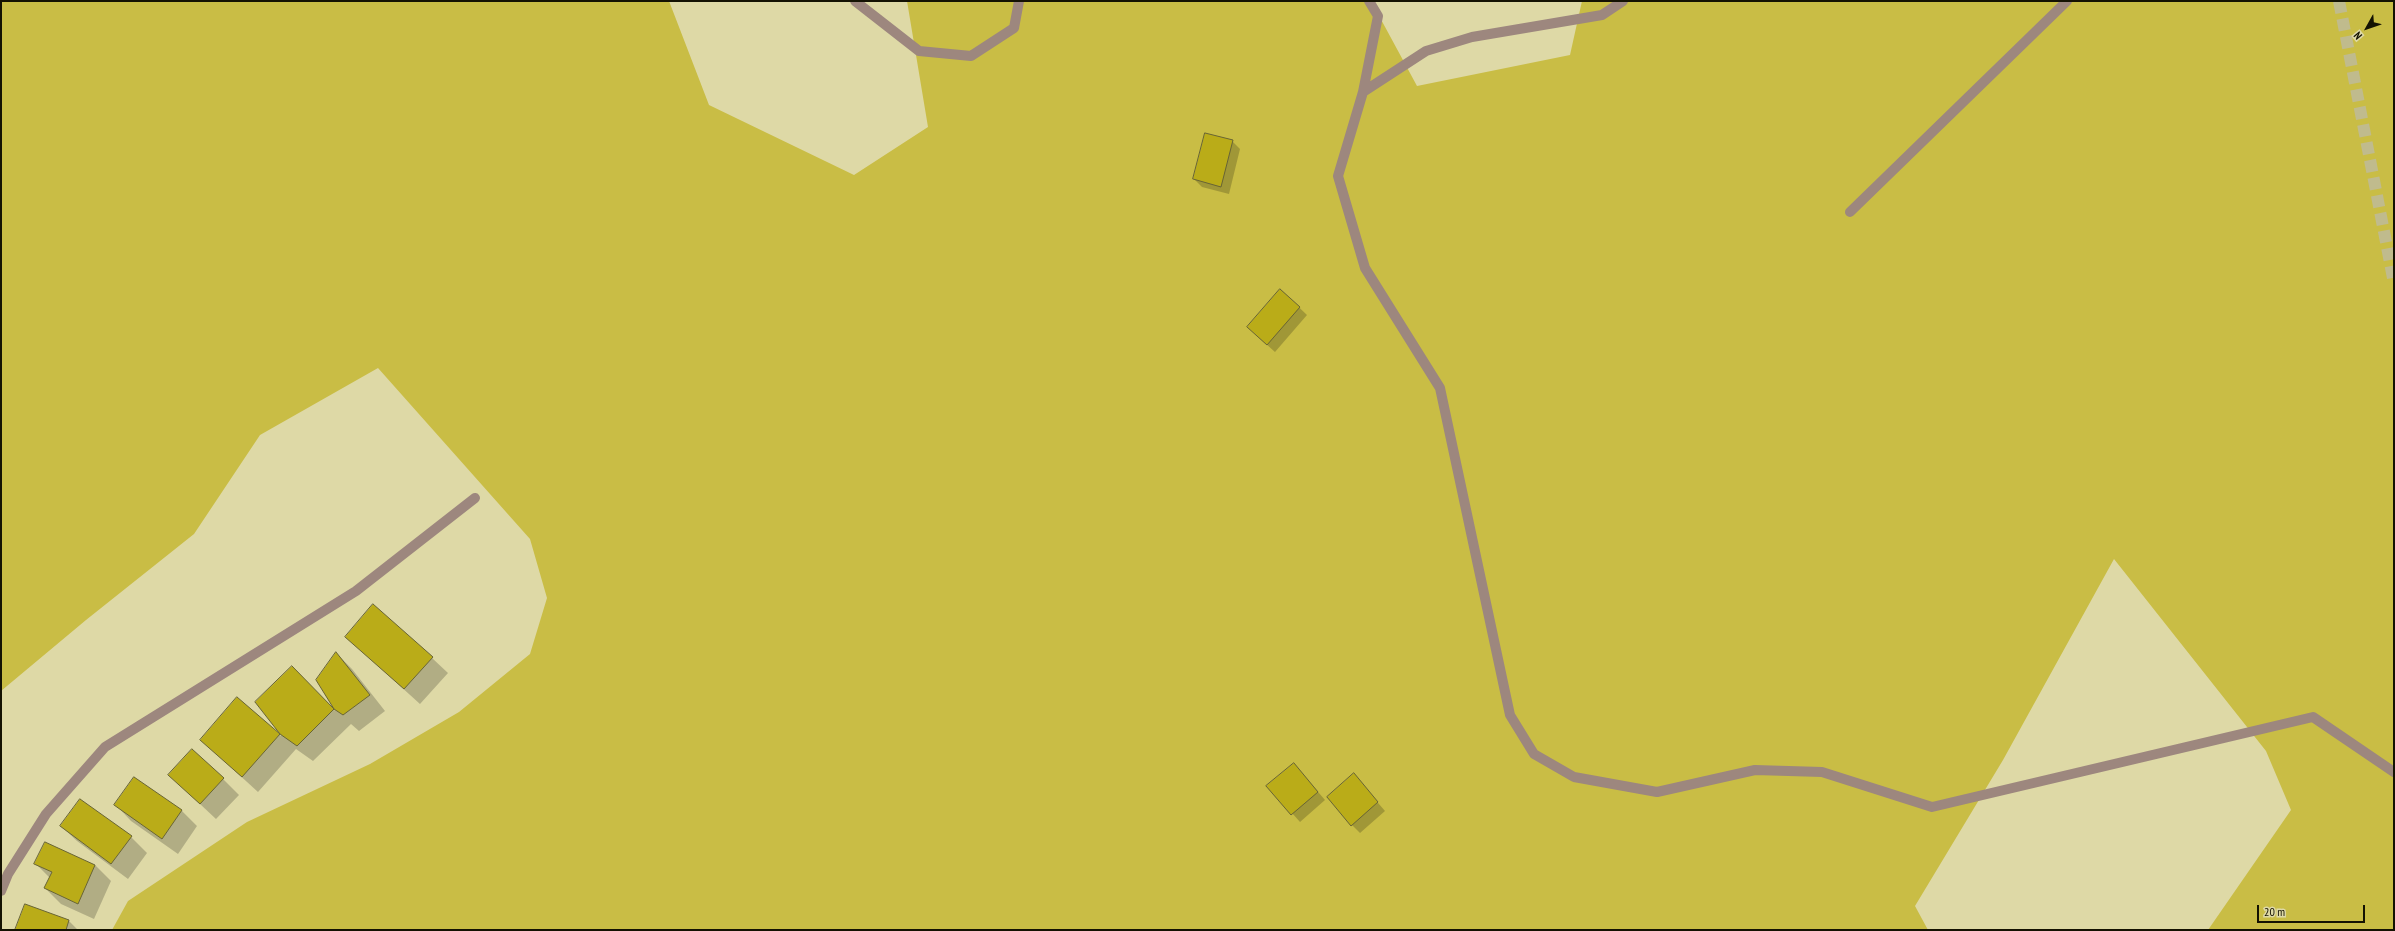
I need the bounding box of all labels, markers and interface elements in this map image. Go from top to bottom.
north arrow [2347,8,2387,48]
text: N [2351,29,2365,42]
scale bar [2259,897,2367,923]
text: 20 m [2264,904,2285,919]

